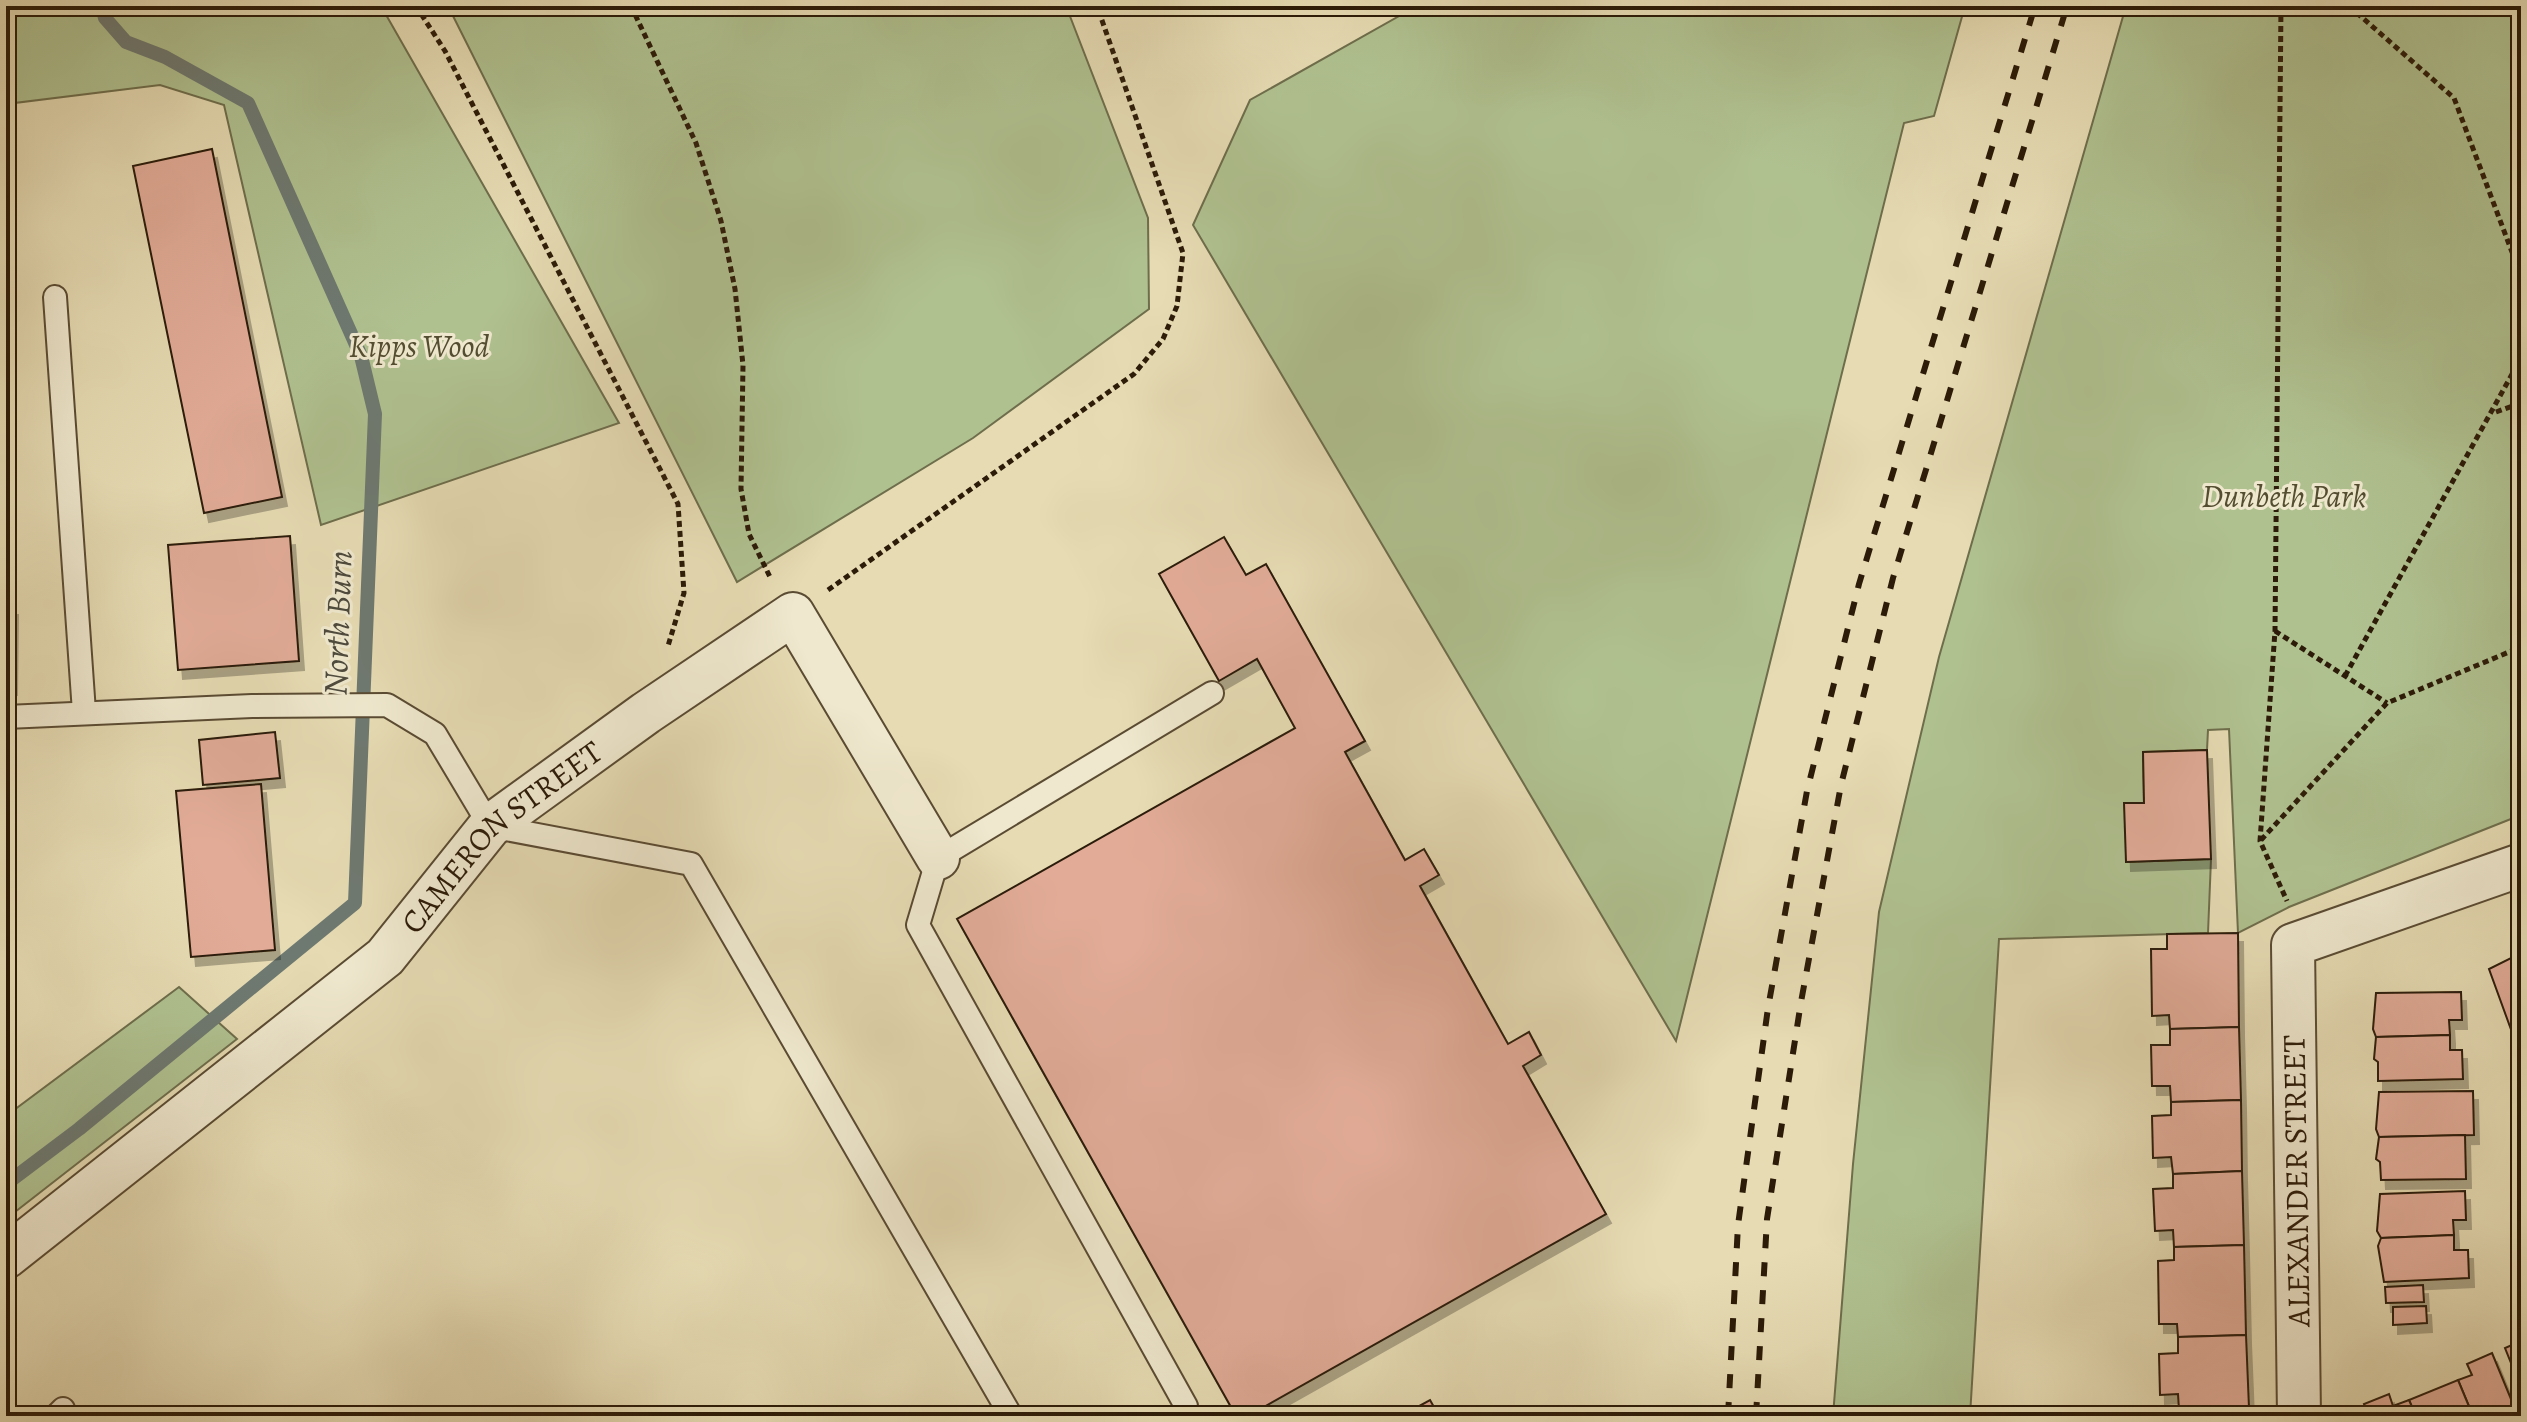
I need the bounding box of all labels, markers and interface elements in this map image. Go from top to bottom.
park label: Kipps Wood [349,324,490,368]
park label: Dunbeth Park [2202,474,2366,518]
water label: North Burn [311,550,364,696]
street label: CAMERON STREET [390,730,611,943]
street label: ALEXANDER STREET [2271,1034,2321,1328]

